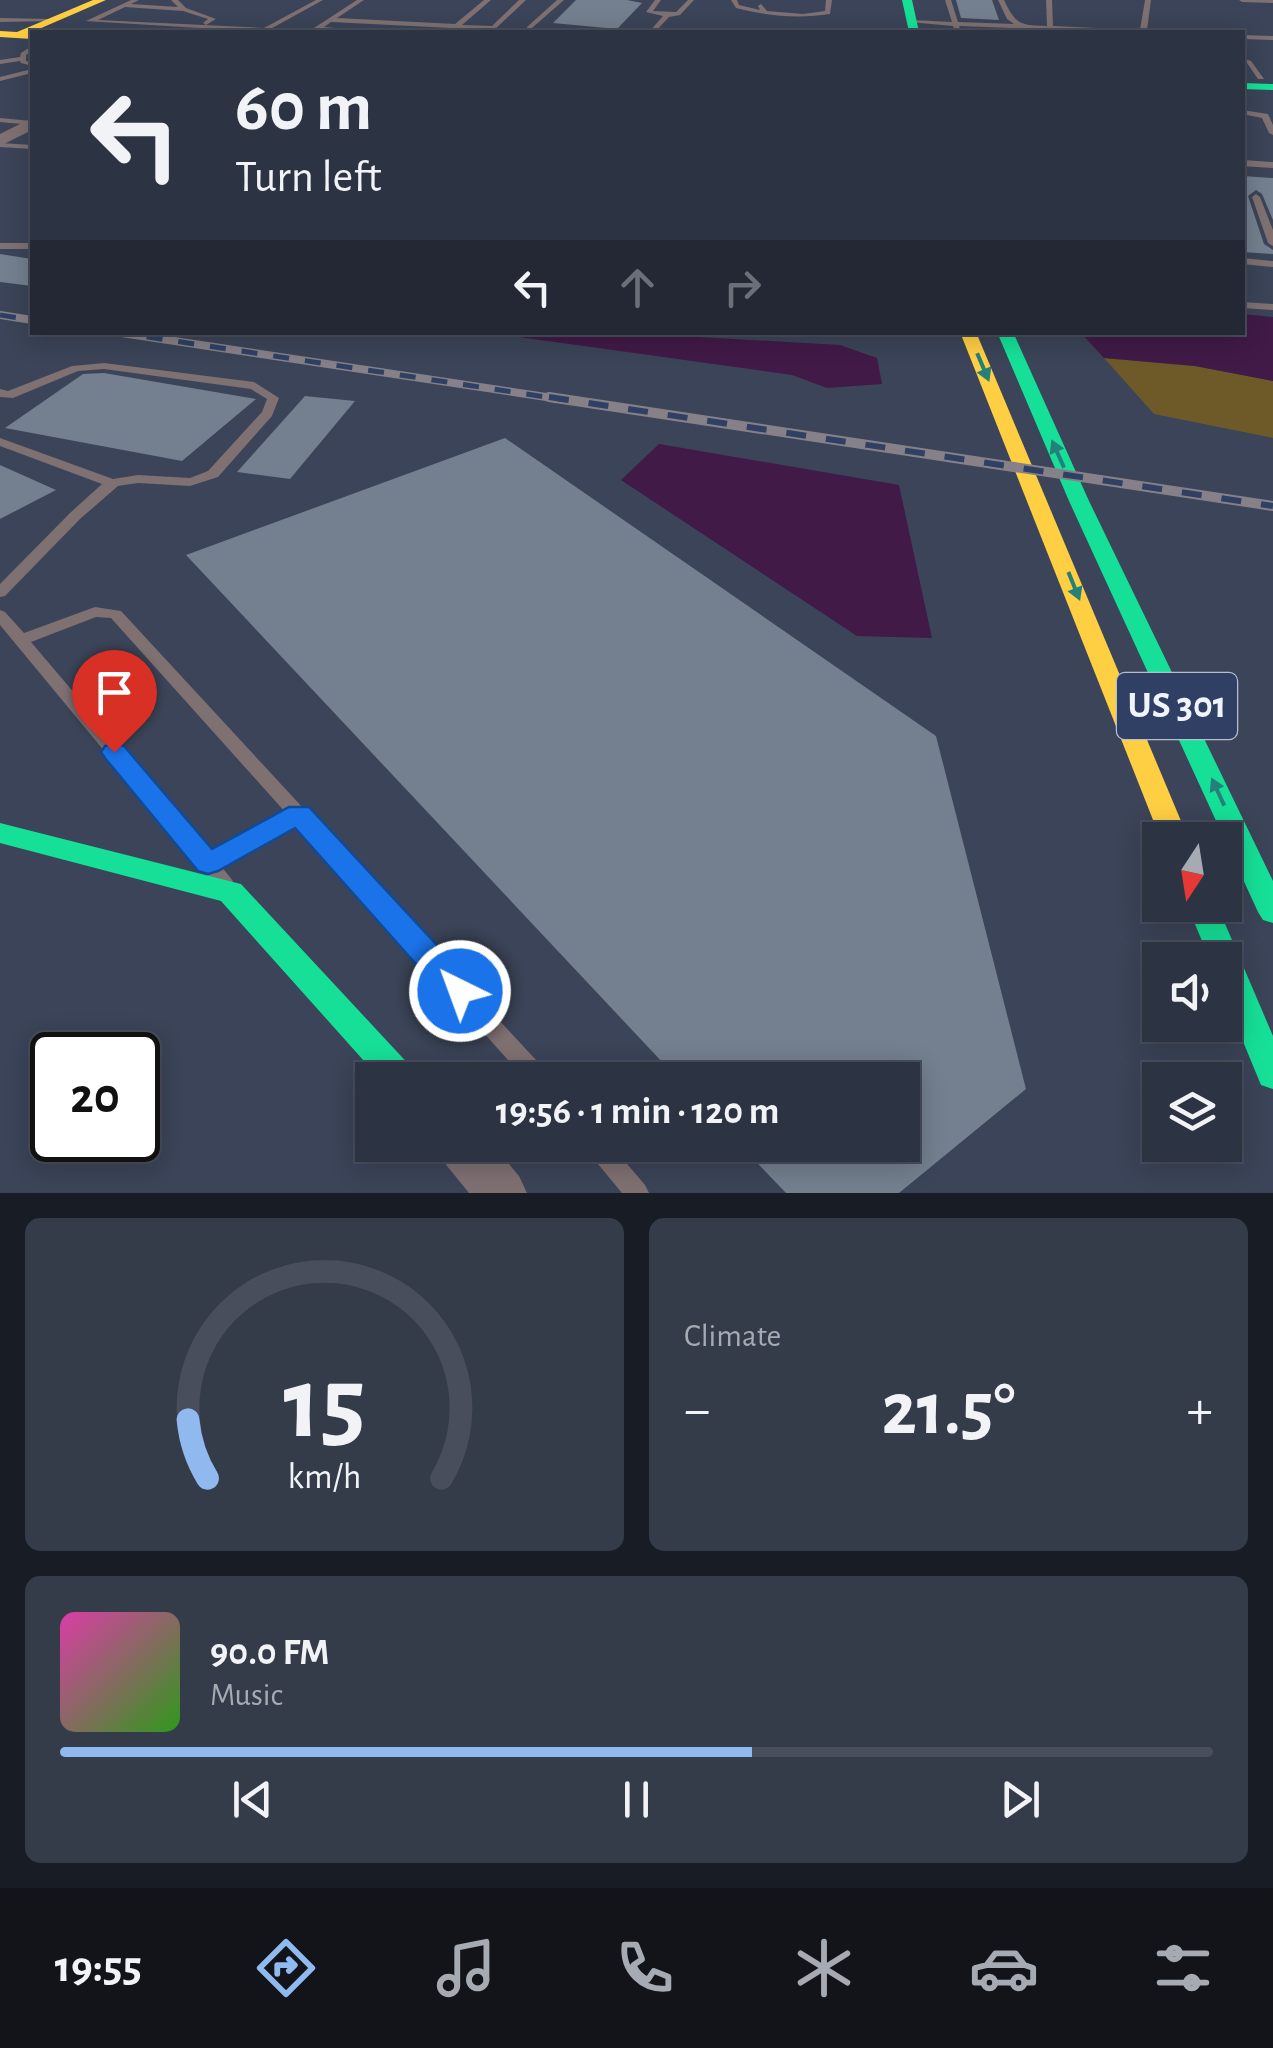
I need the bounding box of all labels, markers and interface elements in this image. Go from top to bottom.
icon: left [70,70,200,200]
text: 60 m [235,73,372,143]
text: Turn left [235,155,382,200]
icon: left [505,260,560,315]
icon: ahead [610,260,665,315]
icon: right [715,260,770,315]
one-way arrow [975,352,991,382]
one-way arrow [1050,439,1067,468]
one-way arrow [1066,571,1082,601]
pin [72,650,157,753]
icon: arrive [87,665,142,720]
road number: US 301 [1117,673,1237,739]
one-way arrow [1210,777,1226,806]
north arrow [1142,822,1242,922]
map controls [1142,822,1242,1162]
position arrow [408,939,512,1043]
button: sound [1142,942,1242,1042]
speed limit sign: 20 [30,1032,160,1162]
button: layers [1142,1062,1242,1162]
text: 19:56 · 1 min · 120 m [496,1093,779,1131]
text: Climate [684,1320,781,1352]
text: 15 [283,1353,366,1457]
text: 21.5° [882,1373,1015,1448]
text: − [684,1383,710,1438]
text: + [1187,1383,1213,1438]
text: km/h [288,1459,361,1495]
text: 90.0 FM [210,1634,330,1672]
text: Music [210,1679,283,1711]
icon: previous [225,1772,280,1827]
icon: pause [609,1772,664,1827]
icon: next [993,1772,1048,1827]
icon: directions [251,1933,321,2003]
icon: music [431,1933,501,2003]
icon: phone [610,1933,680,2003]
icon: climate [789,1933,859,2003]
icon: car [969,1933,1039,2003]
icon: filters [1148,1933,1218,2003]
text: 19:55 [55,1945,142,1990]

